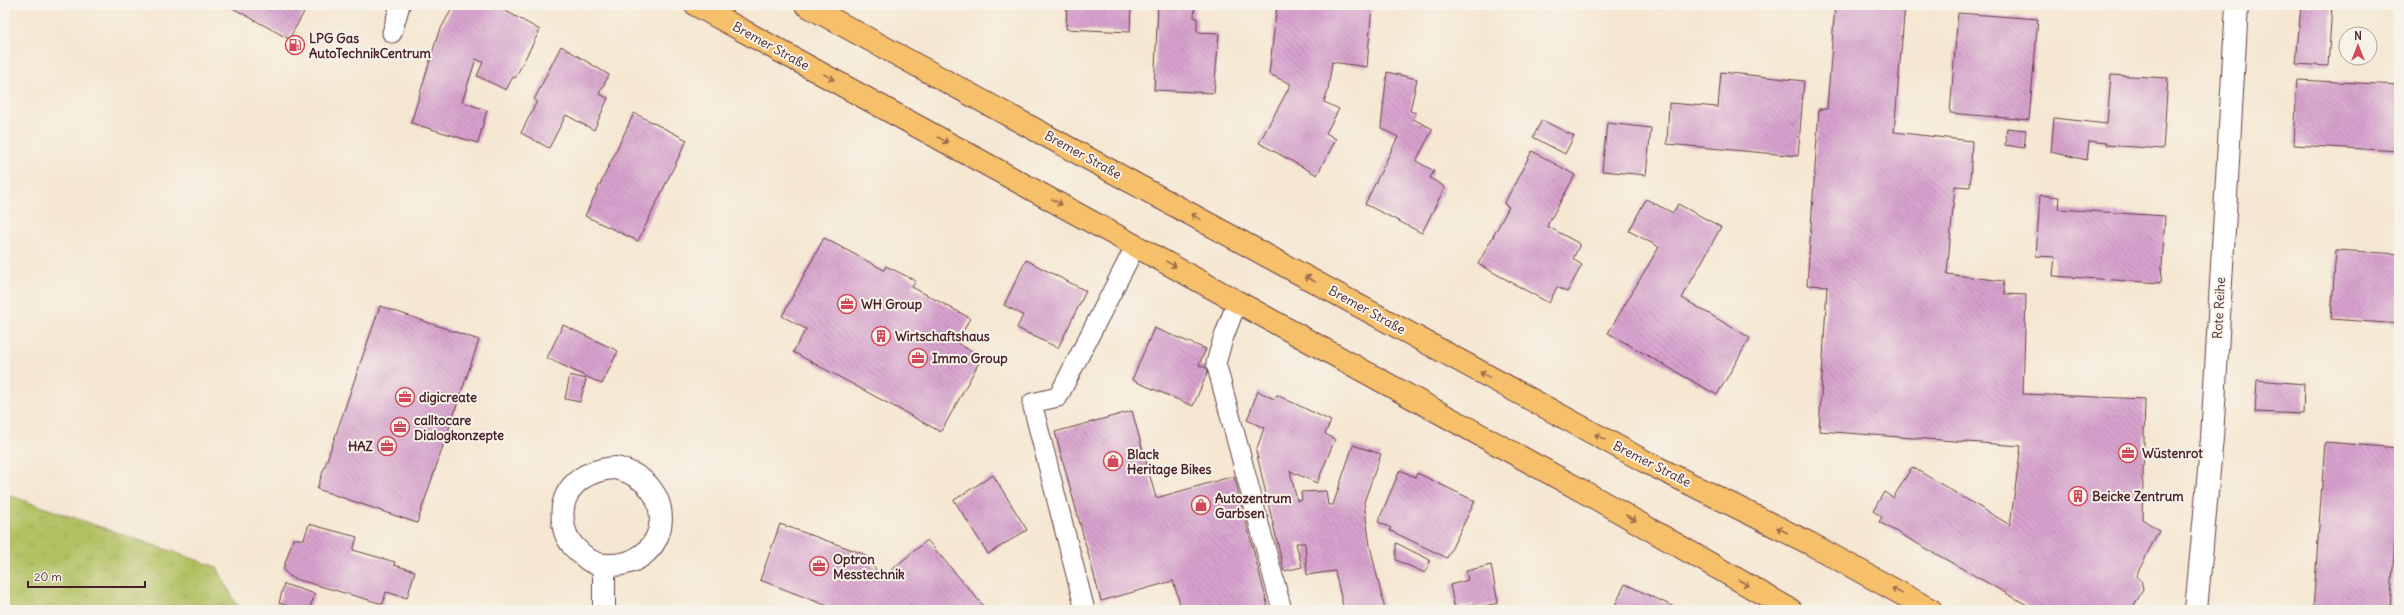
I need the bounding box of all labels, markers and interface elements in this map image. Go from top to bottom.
street label: Bremer Straße [730,18,812,74]
north arrow [2338,26,2378,66]
text: N [2354,29,2362,43]
place label: LPG Gas AutoTechnikCentrum [309,30,432,62]
fuel station icon: LPG Gas AutoTechnikCentrum [284,34,306,56]
one-way arrow [823,74,835,82]
street label: Bremer Straße [1042,127,1124,183]
one-way arrow [937,136,949,144]
one-way arrow [1051,198,1063,206]
one-way arrow [1190,213,1202,220]
one-way arrow [1165,261,1177,269]
one-way arrow [1304,275,1316,283]
street label: Rote Reihe [2209,277,2229,339]
street label: Bremer Straße [1326,282,1408,338]
office icon: WH Group [836,293,858,315]
place label: WH Group [861,296,923,313]
building icon: Wirtschaftshaus [870,325,892,347]
place label: Wirtschaftshaus [895,328,990,345]
office icon: Immo Group [907,347,929,369]
place label: Immo Group [932,350,1008,367]
one-way arrow [1480,371,1492,378]
office icon: digicreate [394,386,416,408]
place label: digicreate [419,389,477,406]
place label: calltocare Dialogkonzepte [414,412,504,444]
office icon: calltocare Dialogkonzepte [389,416,411,438]
one-way arrow [1594,433,1606,440]
office icon: HAZ [376,435,398,457]
street label: Bremer Straße [1610,437,1694,491]
place label: HAZ [348,438,374,455]
office icon: Wüstenrot [2117,442,2139,464]
place label: Wüstenrot [2142,445,2203,462]
place label: Black Heritage Bikes [1127,446,1212,478]
shop icon: Black Heritage Bikes [1102,450,1124,472]
building icon: Beicke Zentrum [2067,485,2089,507]
place label: Beicke Zentrum [2092,488,2184,505]
place label: Autozentrum Garbsen [1215,490,1292,522]
shop icon: Autozentrum Garbsen [1190,494,1212,516]
one-way arrow [1625,515,1637,523]
one-way arrow [1776,526,1788,533]
place label: Optron Messtechnik [833,551,905,583]
office icon: Optron Messtechnik [808,555,830,577]
scale bar [28,563,145,589]
text: 20 m [34,569,62,584]
one-way arrow [1738,580,1750,588]
one-way arrow [1891,587,1903,595]

